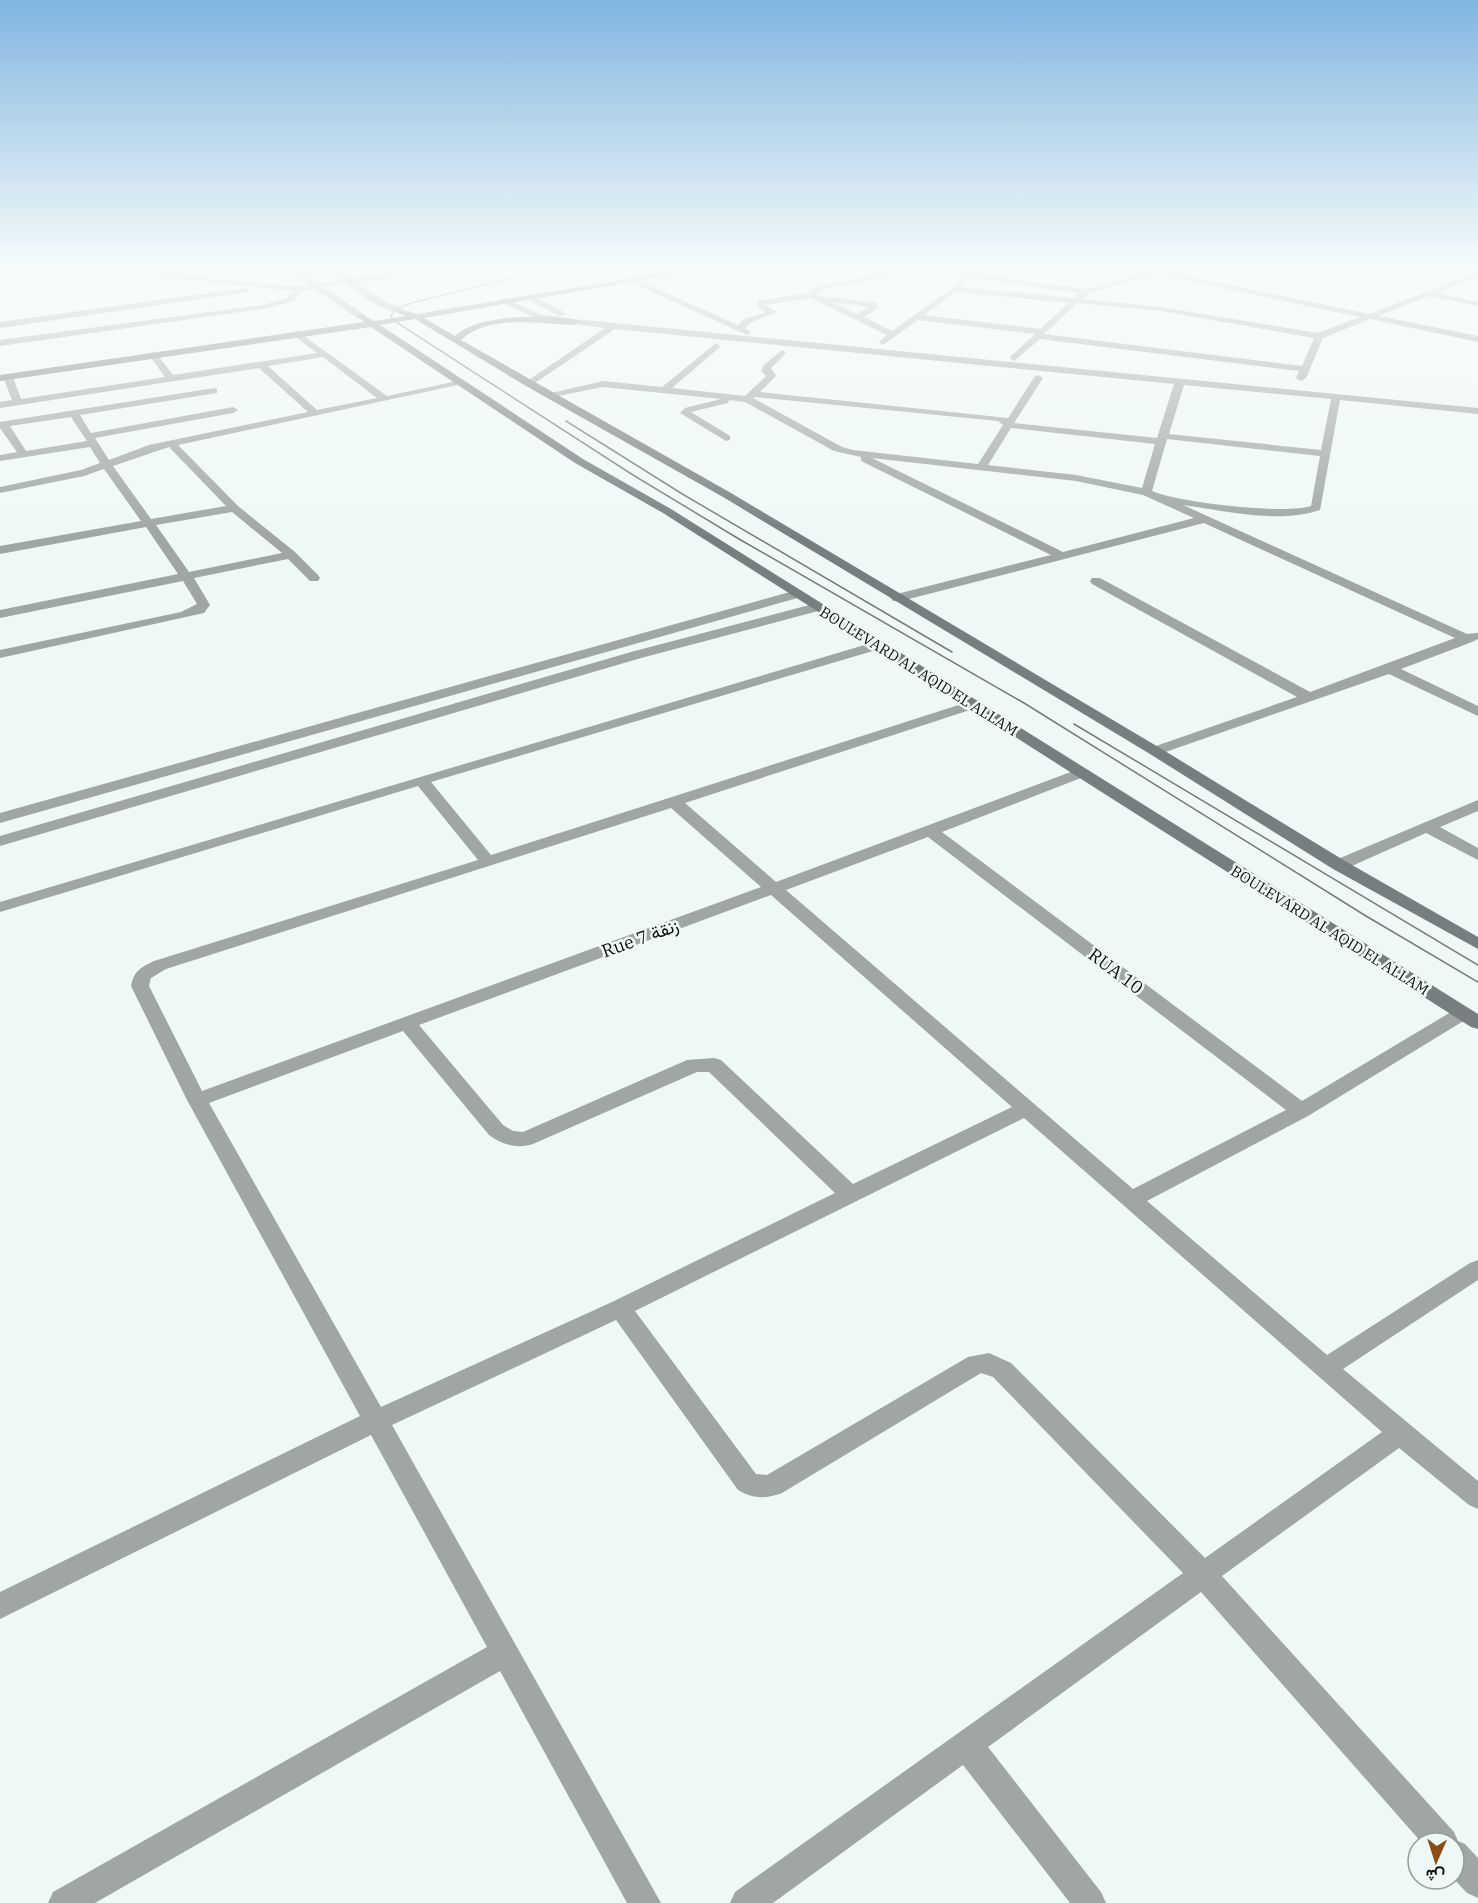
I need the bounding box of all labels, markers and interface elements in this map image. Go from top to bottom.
street label: BOULEVARD AL AQID EL ALLAM [816,602,1022,740]
street label: BOULEVARD AL AQID EL ALLAM [1227,861,1433,999]
street label: Rue 7 زنقة [598,913,682,963]
street label: RUA 10 [1084,943,1148,999]
north arrow [1406,1831,1466,1891]
text: ش [1425,1865,1445,1886]

